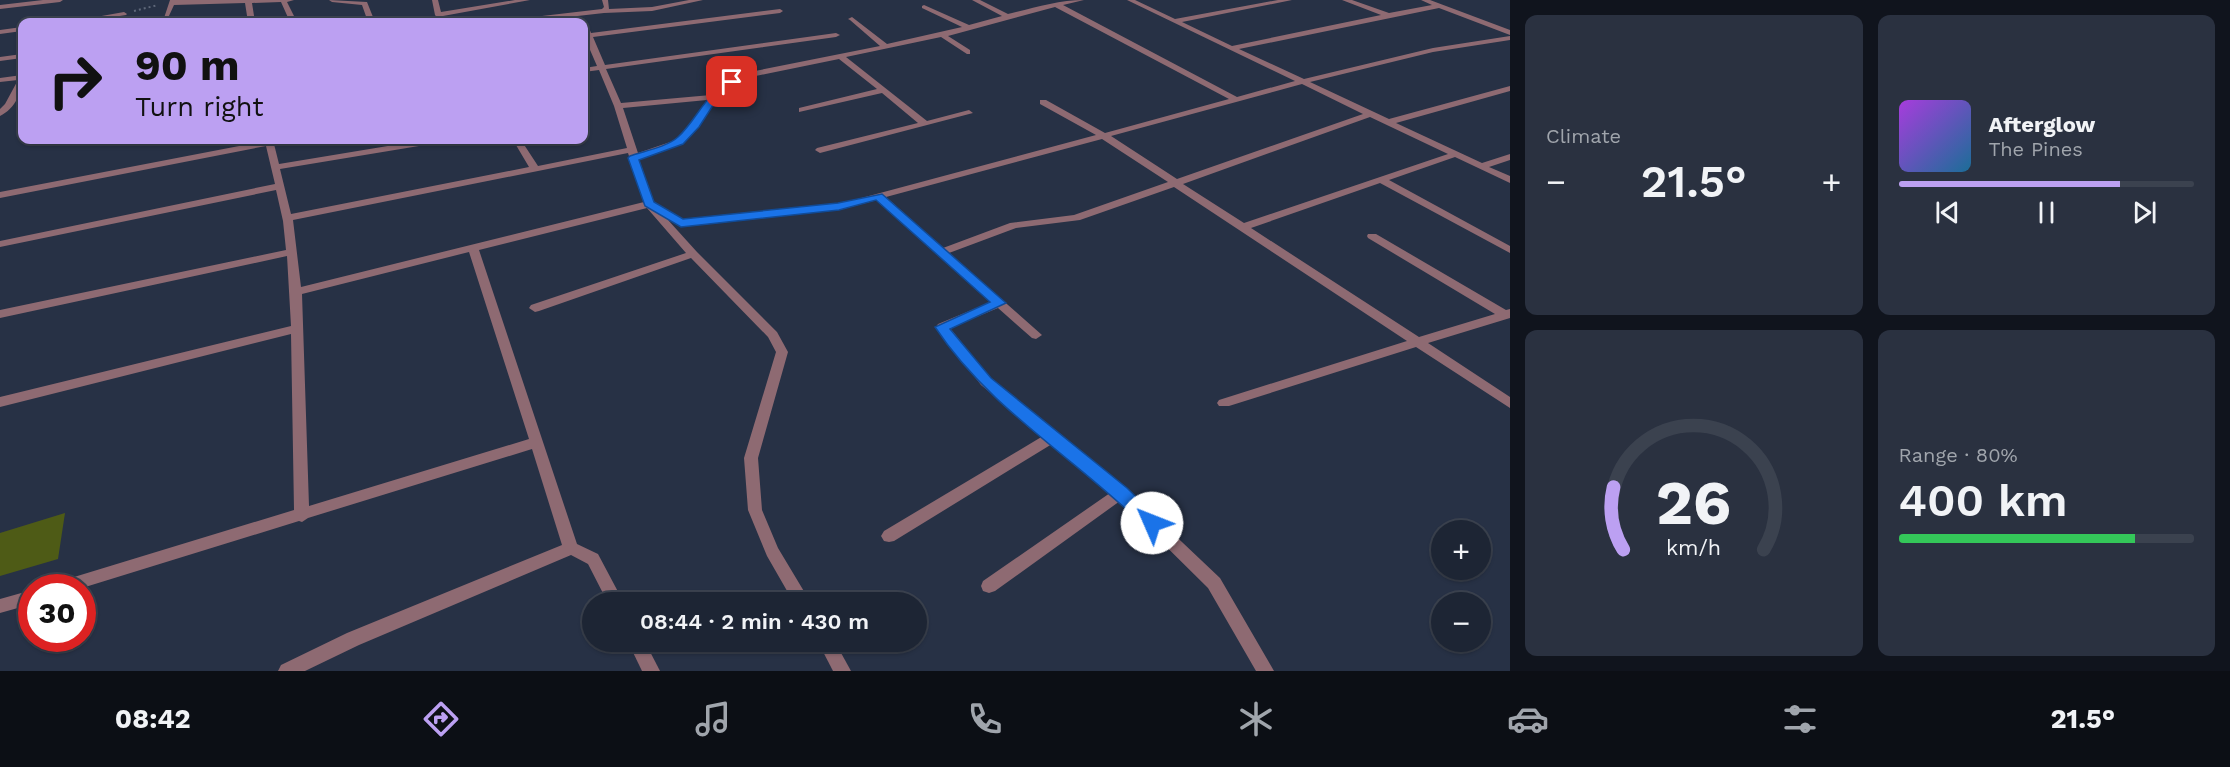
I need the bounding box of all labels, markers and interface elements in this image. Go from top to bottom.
text: 90 m [135,41,239,90]
icon: right [36,42,114,120]
pin [706,56,757,107]
icon: arrive [715,65,748,98]
text: Turn right [135,91,264,123]
text: Afterglow [1989,112,2095,137]
text: Climate [1546,124,1621,148]
text: The Pines [1989,137,2083,161]
text: 21.5° [1641,155,1747,208]
text: − [1546,162,1566,201]
text: + [1822,162,1842,201]
icon: previous [1931,196,1964,229]
icon: pause [2030,196,2063,229]
icon: next [2128,196,2161,229]
text: Range · 80% [1899,443,2018,467]
text: 26 [1656,466,1732,539]
text: 400 km [1899,474,2068,527]
position arrow [1120,491,1184,555]
map controls [1431,520,1491,652]
button: + [1431,520,1491,580]
text: km/h [1666,535,1721,560]
speed limit sign: 30 [18,574,96,652]
button: − [1431,592,1491,652]
text: 08:44 · 2 min · 430 m [640,609,869,634]
icon: directions [420,698,462,740]
icon: music [692,698,734,740]
icon: phone [964,698,1006,740]
icon: climate [1235,698,1277,740]
icon: car [1507,698,1549,740]
icon: filters [1779,698,1821,740]
text: 08:42 [115,703,191,735]
text: 21.5° [2050,703,2115,735]

